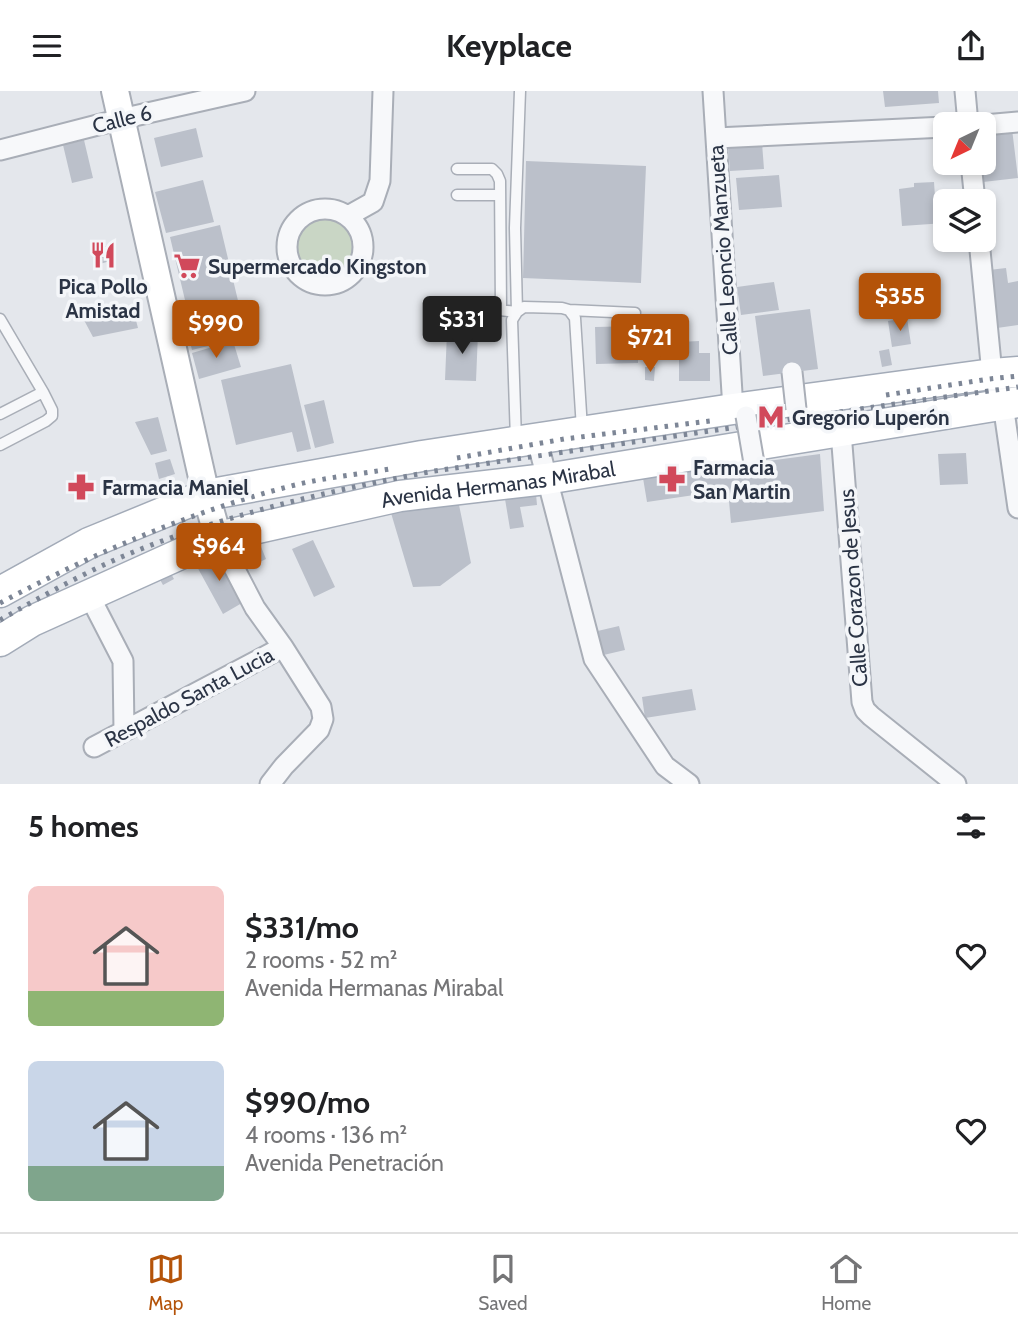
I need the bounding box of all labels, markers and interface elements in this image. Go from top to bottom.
text: Keyplace [446,26,572,65]
icon: menu [28,27,66,65]
icon: share [952,27,990,65]
street label: Calle 6 [90,100,154,138]
north arrow [933,112,996,175]
map controls [933,112,996,252]
street label: Calle Leoncio Manzueta [703,144,743,356]
button: layers [933,189,996,252]
restaurant icon: Pica Pollo Amistad [88,240,118,270]
supermarket icon: Supermercado Kingston [172,251,202,281]
place label: Supermercado Kingston [208,254,426,279]
pin: $355 [859,273,941,333]
place label: Pica Pollo Amistad [58,274,148,323]
text: $355 [875,282,925,310]
pin: $331 [421,296,503,356]
pin: $990 [175,301,257,360]
text: $331 [439,305,485,333]
text: $990 [188,309,244,337]
pin: $721 [609,315,691,374]
text: $721 [627,323,673,351]
metro station icon: Gregorio Luperón [756,402,786,432]
place label: Gregorio Luperón [792,405,950,430]
street label: Avenida Hermanas Mirabal [378,455,617,512]
place label: Farmacia San Martin [693,455,791,504]
pharmacy icon: Farmacia San Martin [657,464,687,494]
pharmacy icon: Farmacia Maniel [66,472,96,502]
place label: Farmacia Maniel [102,475,249,500]
street label: Calle Corazon de Jesus [834,488,872,688]
pin: $964 [178,524,260,583]
text: $964 [192,532,246,560]
street label: Respaldo Santa Lucia [100,642,278,752]
icon: filters [952,807,990,845]
text: 5 homes [28,808,139,845]
text: $331/mo [245,909,359,946]
icon: home [84,914,168,998]
icon: heart [952,937,990,975]
text: 2 rooms · 52 m² [245,946,398,974]
text: Avenida Hermanas Mirabal [245,974,503,1002]
text: $990/mo [245,1084,370,1121]
icon: home [84,1089,168,1173]
icon: heart [952,1112,990,1150]
text: 4 rooms · 136 m² [245,1121,407,1149]
text: Avenida Penetración [245,1149,444,1177]
tab: Map [147,1250,185,1315]
tab: Saved [478,1250,528,1315]
tab: Home [821,1250,871,1315]

